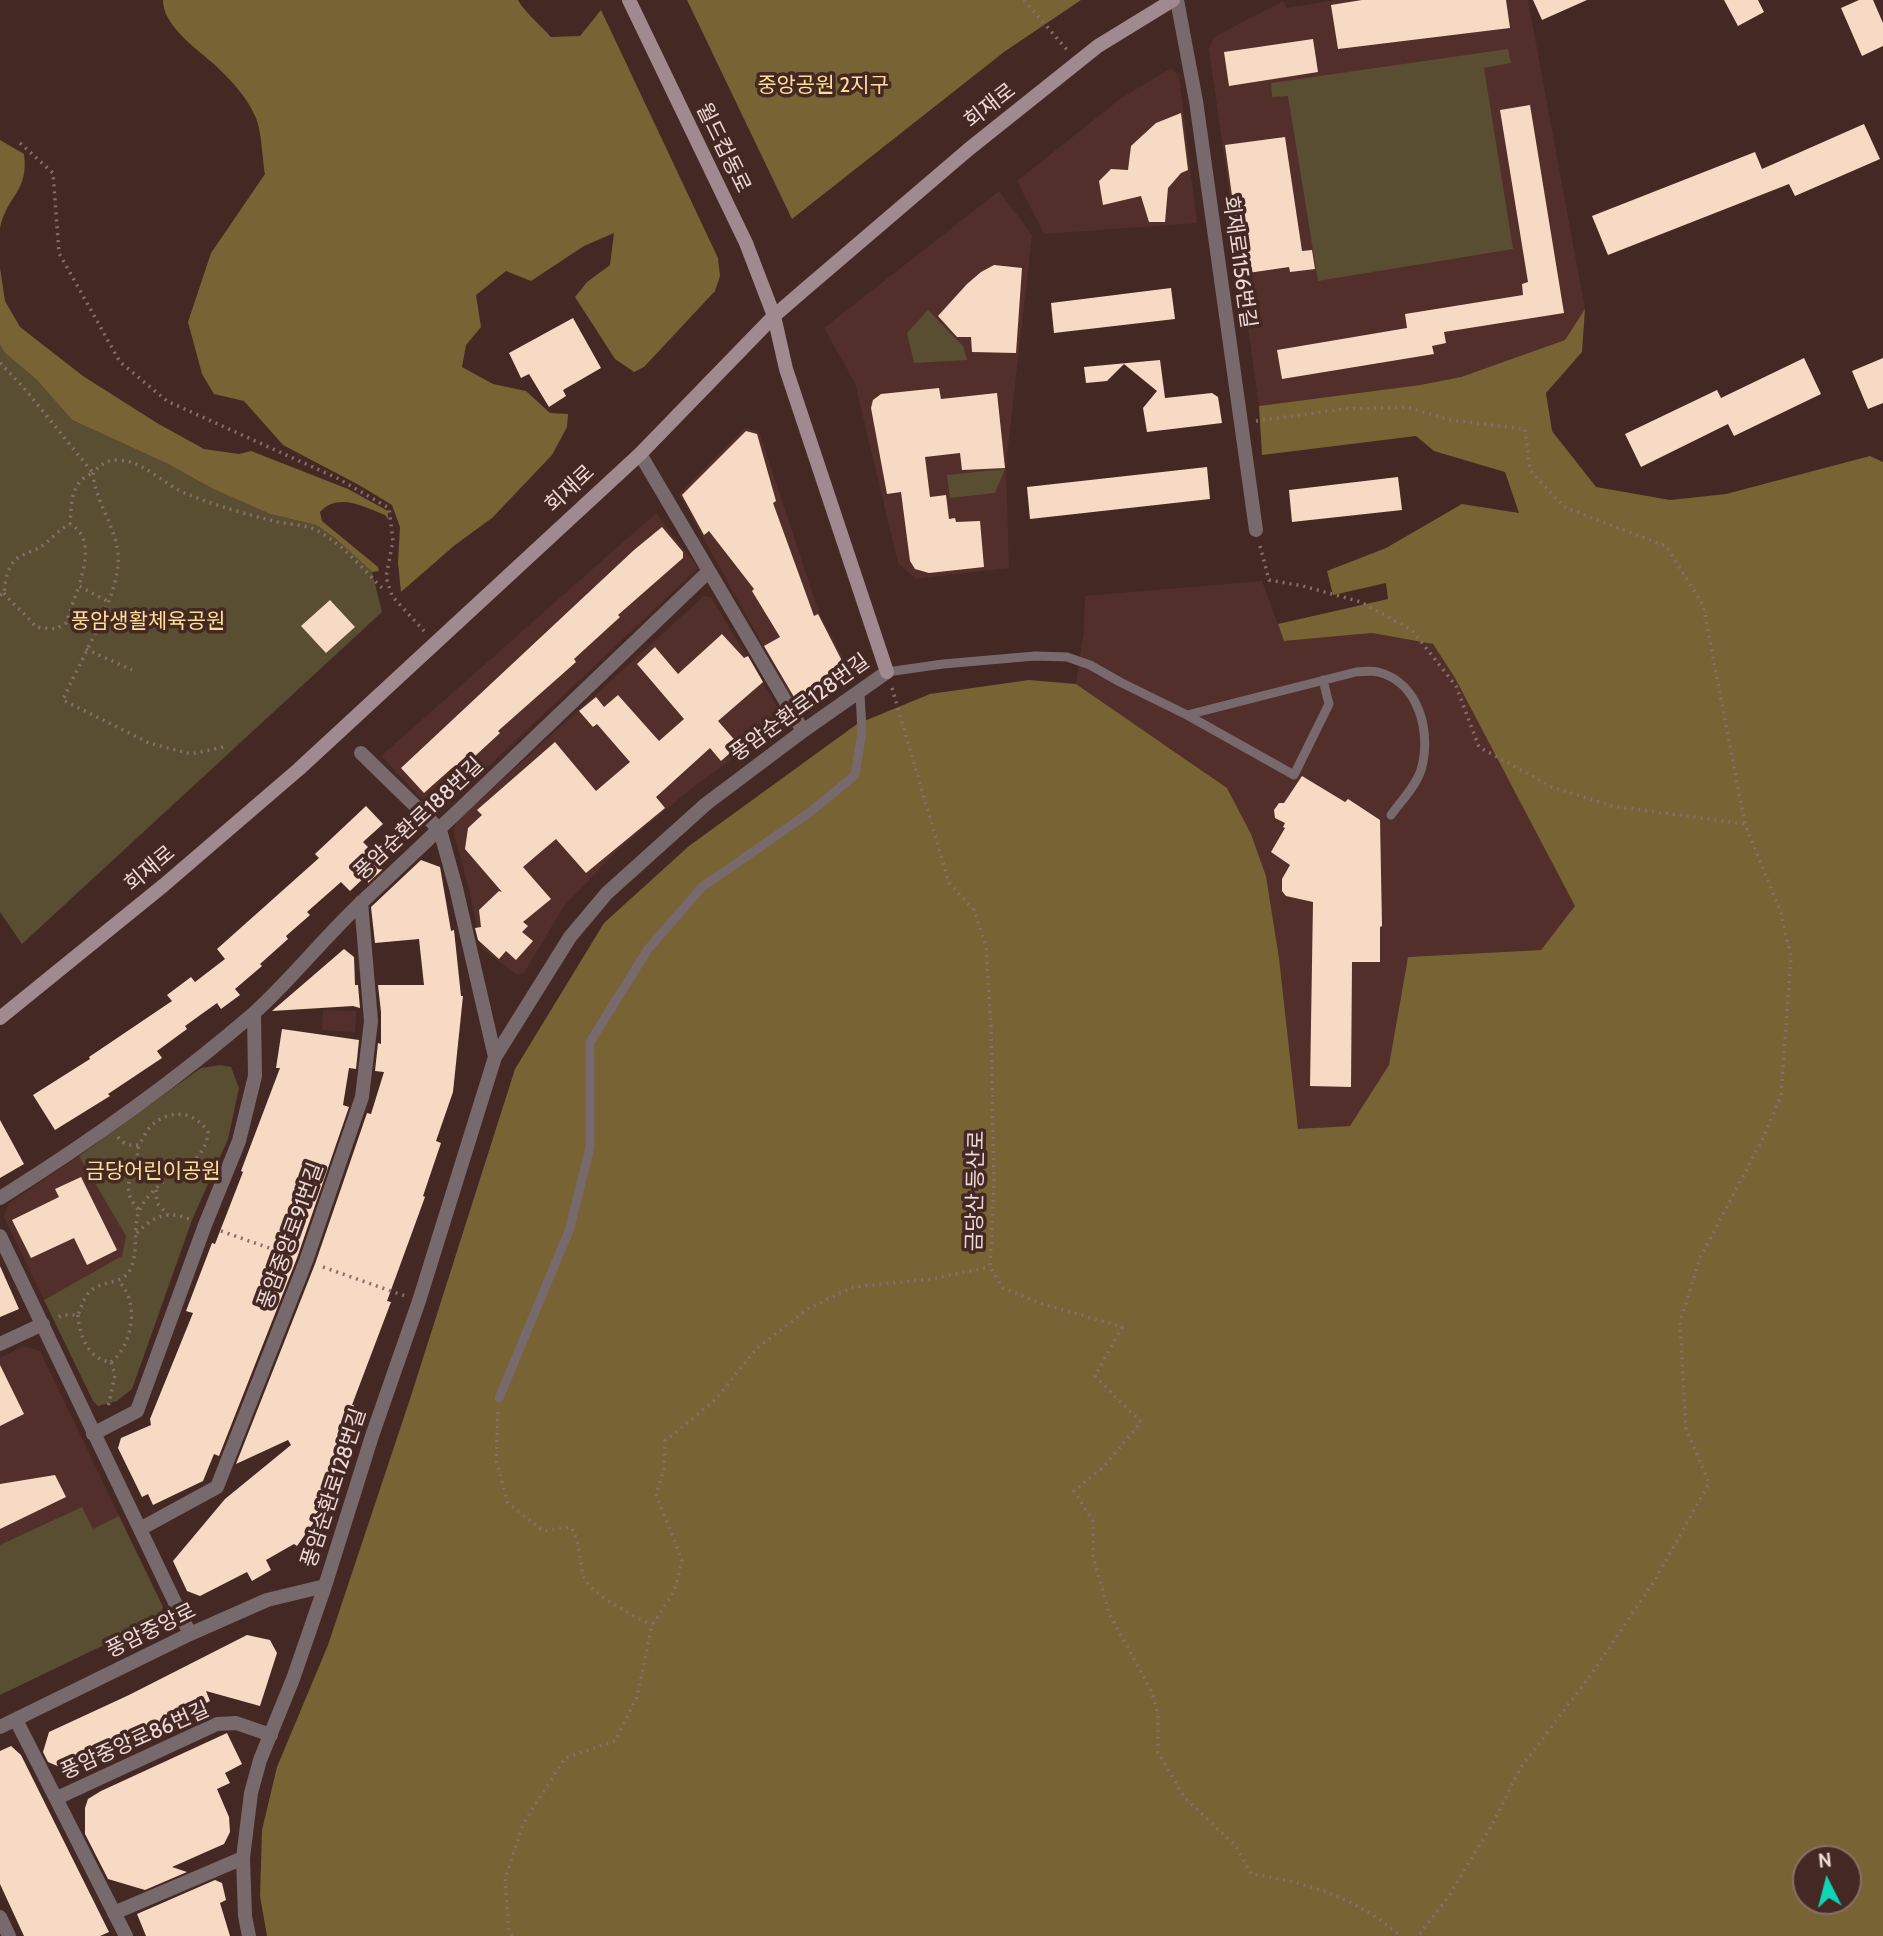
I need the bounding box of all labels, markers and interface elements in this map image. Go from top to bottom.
park label: 중앙공원 2지구 [757,73,889,99]
street label: 회재로 [959,78,1021,134]
street label: 월드컵동로 [691,99,755,197]
street label: 회재로1156번길 [1217,194,1261,330]
street label: 회재로 [540,460,600,518]
park label: 풍암생활체육공원 [71,609,225,635]
street label: 풍암순환로128번길 [726,649,874,767]
street label: 풍암순환로188번길 [349,753,489,885]
street label: 회재로 [120,841,180,897]
street label: 금당산 등산로 [962,1130,990,1252]
park label: 금당어린이공원 [85,1159,221,1185]
street label: 풍암중앙로91번길 [253,1159,329,1313]
street label: 풍암순환로128번길 [296,1405,372,1571]
street label: 풍암중앙로 [102,1599,200,1663]
street label: 풍암중앙로86번길 [57,1697,213,1785]
north arrow [1792,1845,1862,1915]
text: N [1817,1848,1833,1873]

